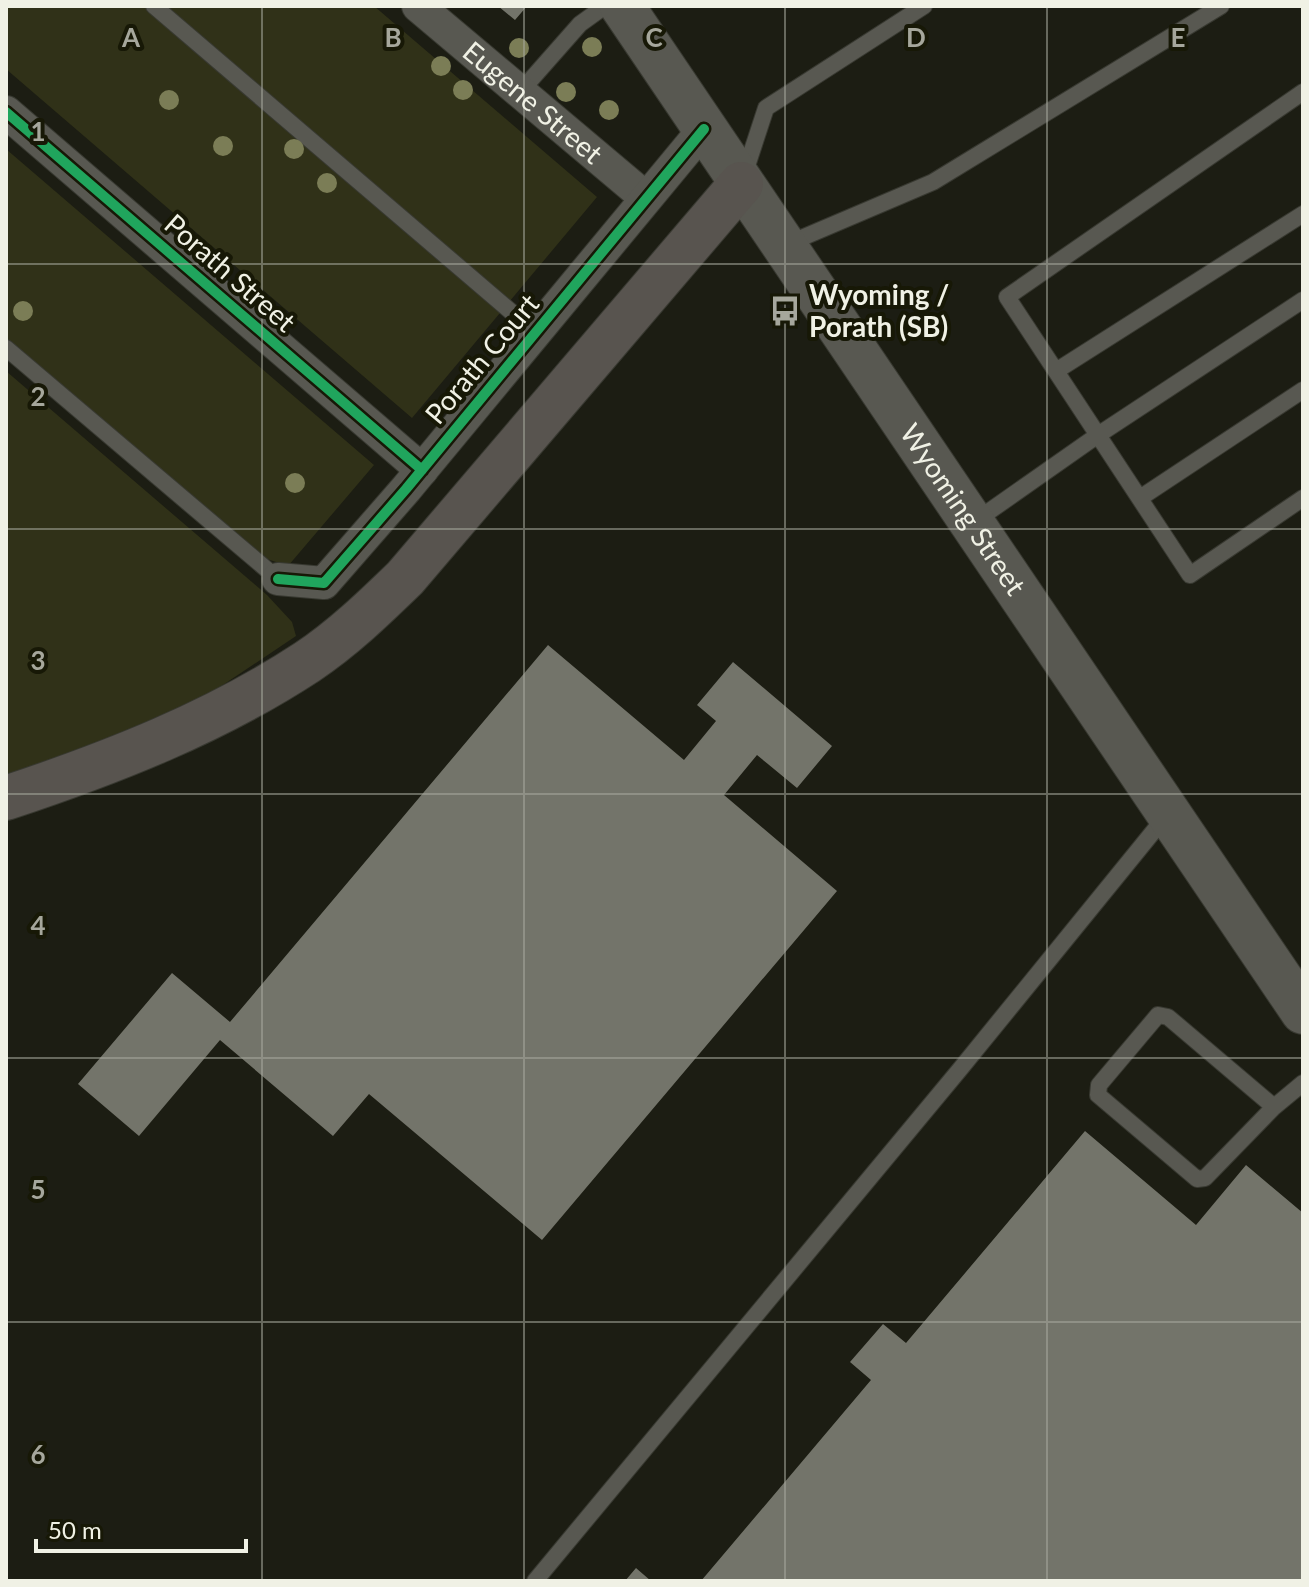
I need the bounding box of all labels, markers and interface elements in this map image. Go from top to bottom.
text: A [121,21,141,53]
text: B [384,21,402,53]
text: C [645,21,663,53]
text: D [906,21,926,53]
text: E [1171,21,1185,53]
street label: Eugene Street [457,34,610,170]
text: 1 [30,115,46,147]
street label: Porath Street [158,206,303,338]
place label: Wyoming / Porath (SB) [809,277,949,343]
street label: Porath Court [417,287,545,430]
bus stop icon: Wyoming / Porath (SB) [768,294,802,328]
text: 2 [30,380,46,412]
street label: Wyoming Street [894,417,1034,601]
text: 3 [30,644,46,676]
text: 4 [30,909,46,941]
text: 5 [30,1173,46,1205]
text: 6 [30,1438,46,1470]
scale bar [36,1503,246,1553]
text: 50 m [48,1515,102,1544]

